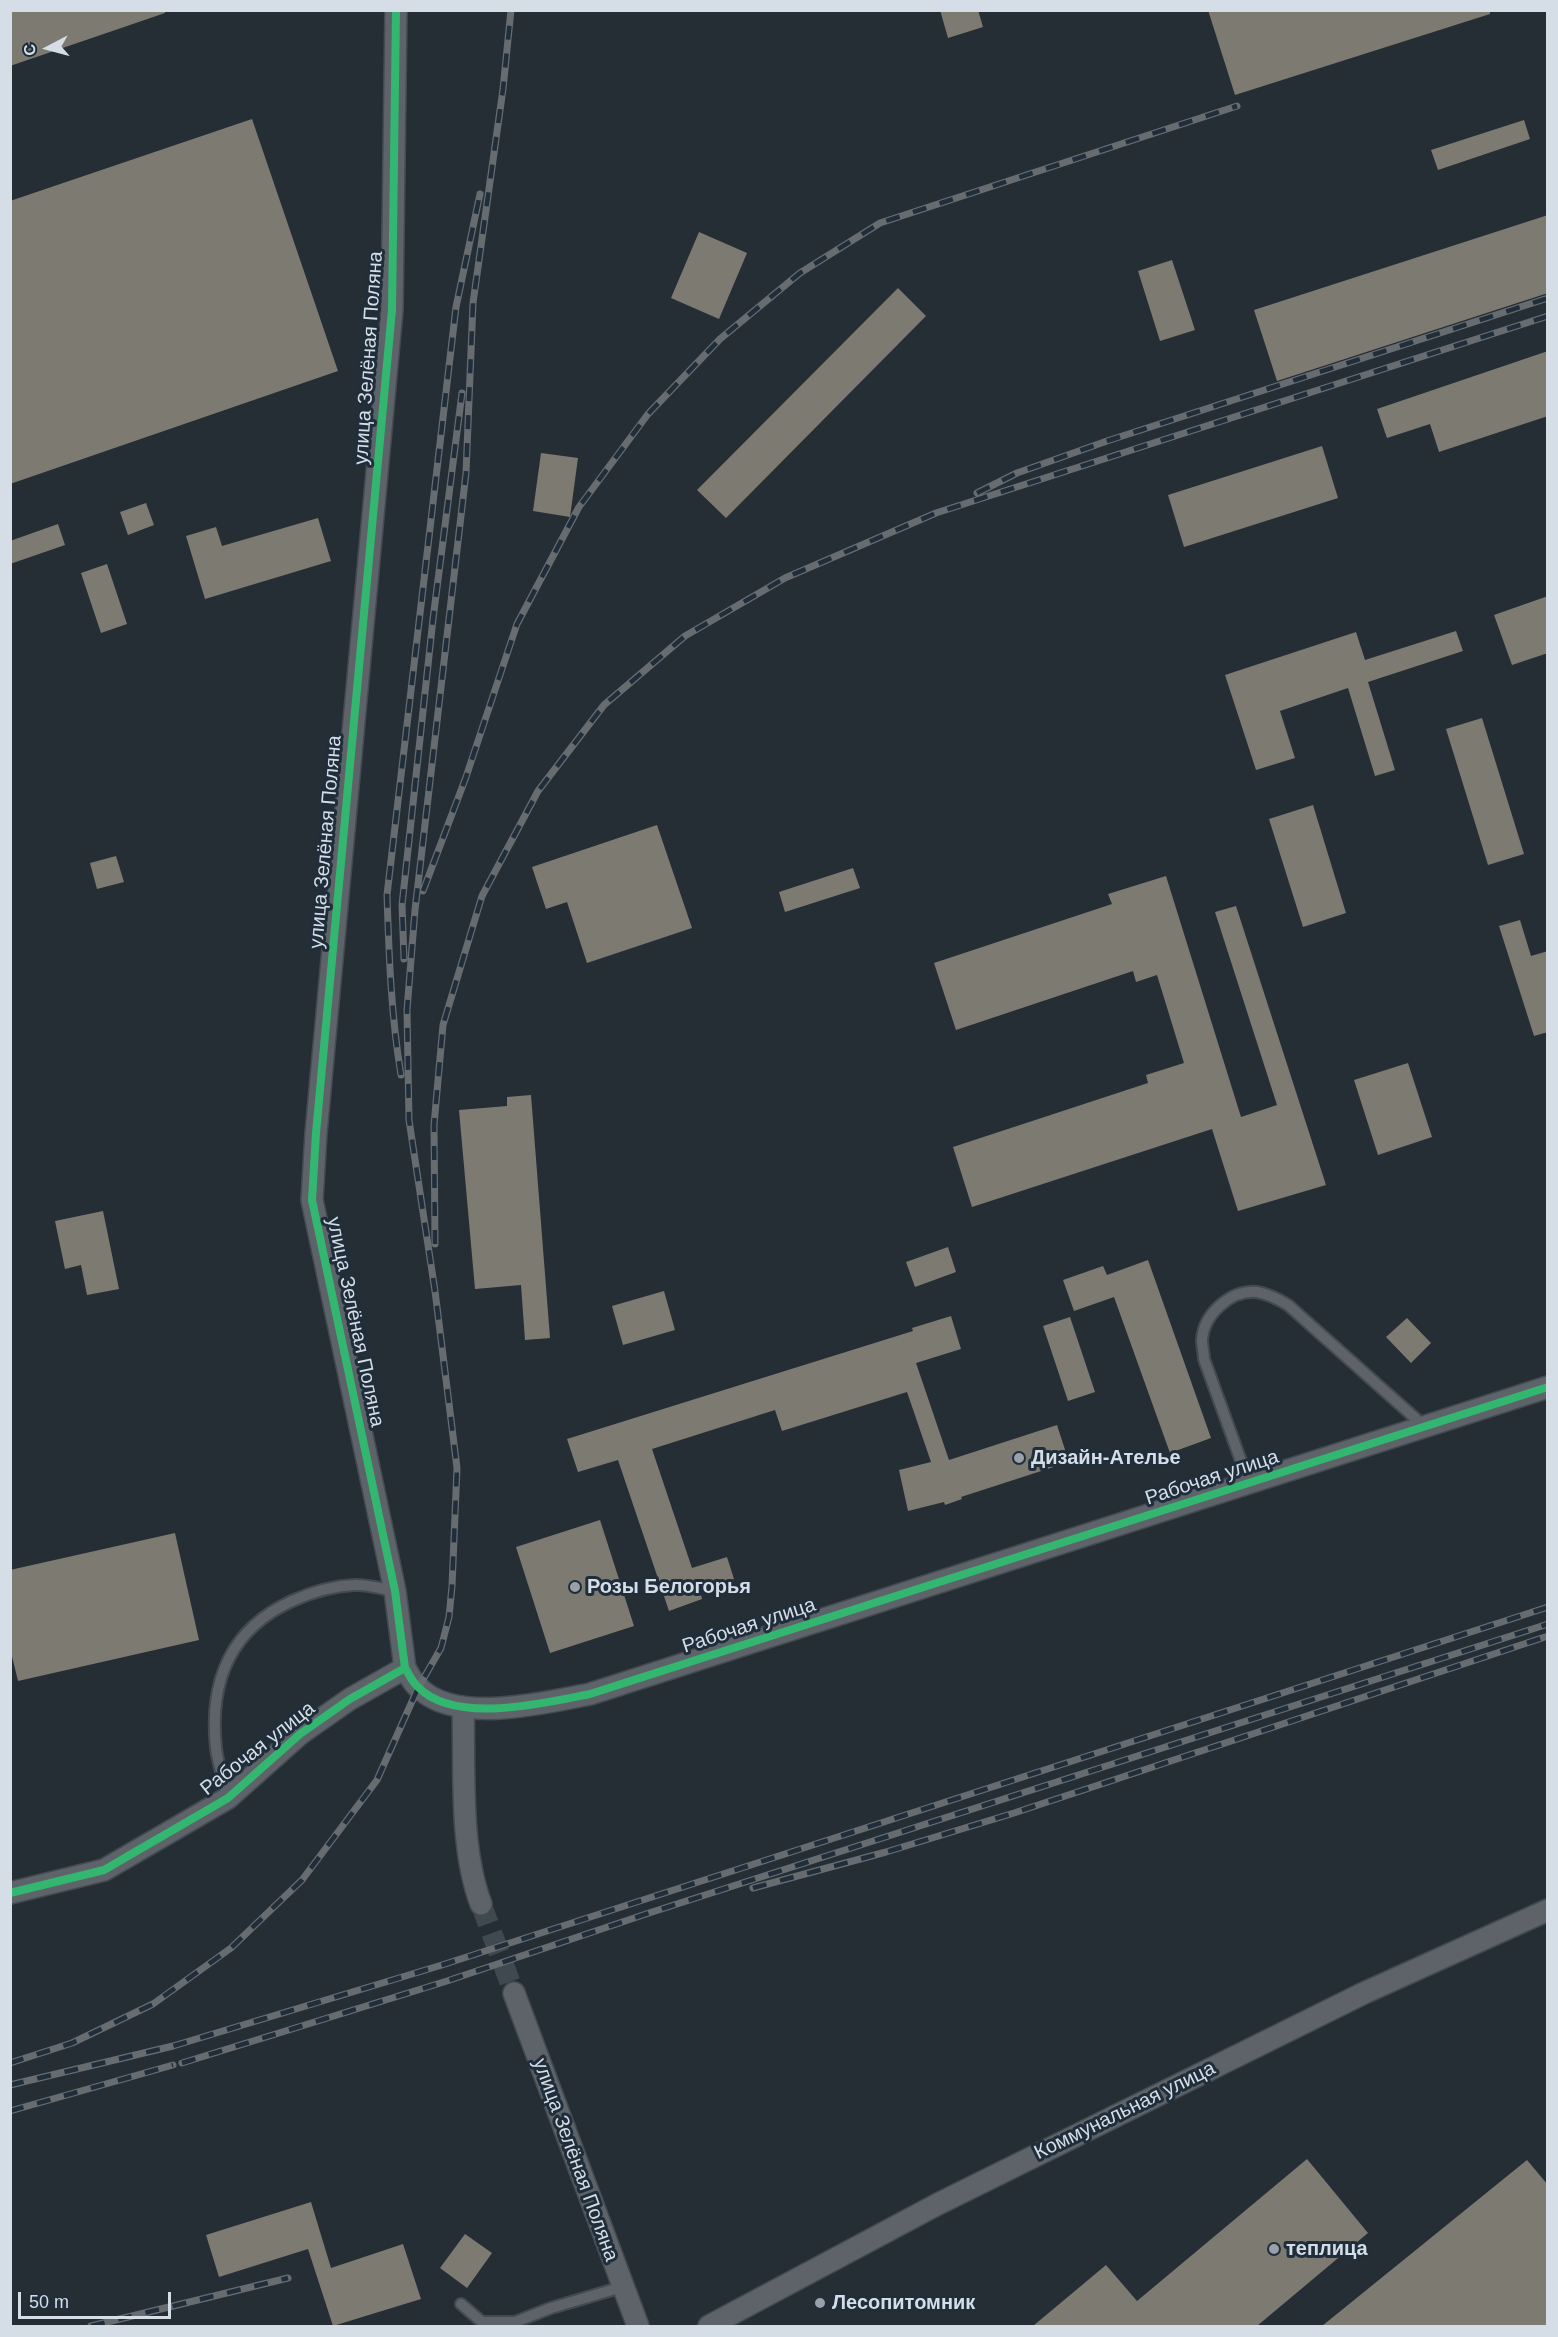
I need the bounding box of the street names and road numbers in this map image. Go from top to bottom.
street label: улица Зелёная Поляна [350,250,388,466]
street label: улица Зелёная Поляна [305,734,347,950]
street label: улица Зелёная Поляна [321,1215,389,1429]
street label: Рабочая улица [1142,1445,1282,1511]
street label: Рабочая улица [679,1593,819,1659]
street label: Рабочая улица [196,1697,320,1801]
street label: улица Зелёная Поляна [527,2055,623,2265]
street label: Коммунальная улица [1031,2057,1219,2165]

